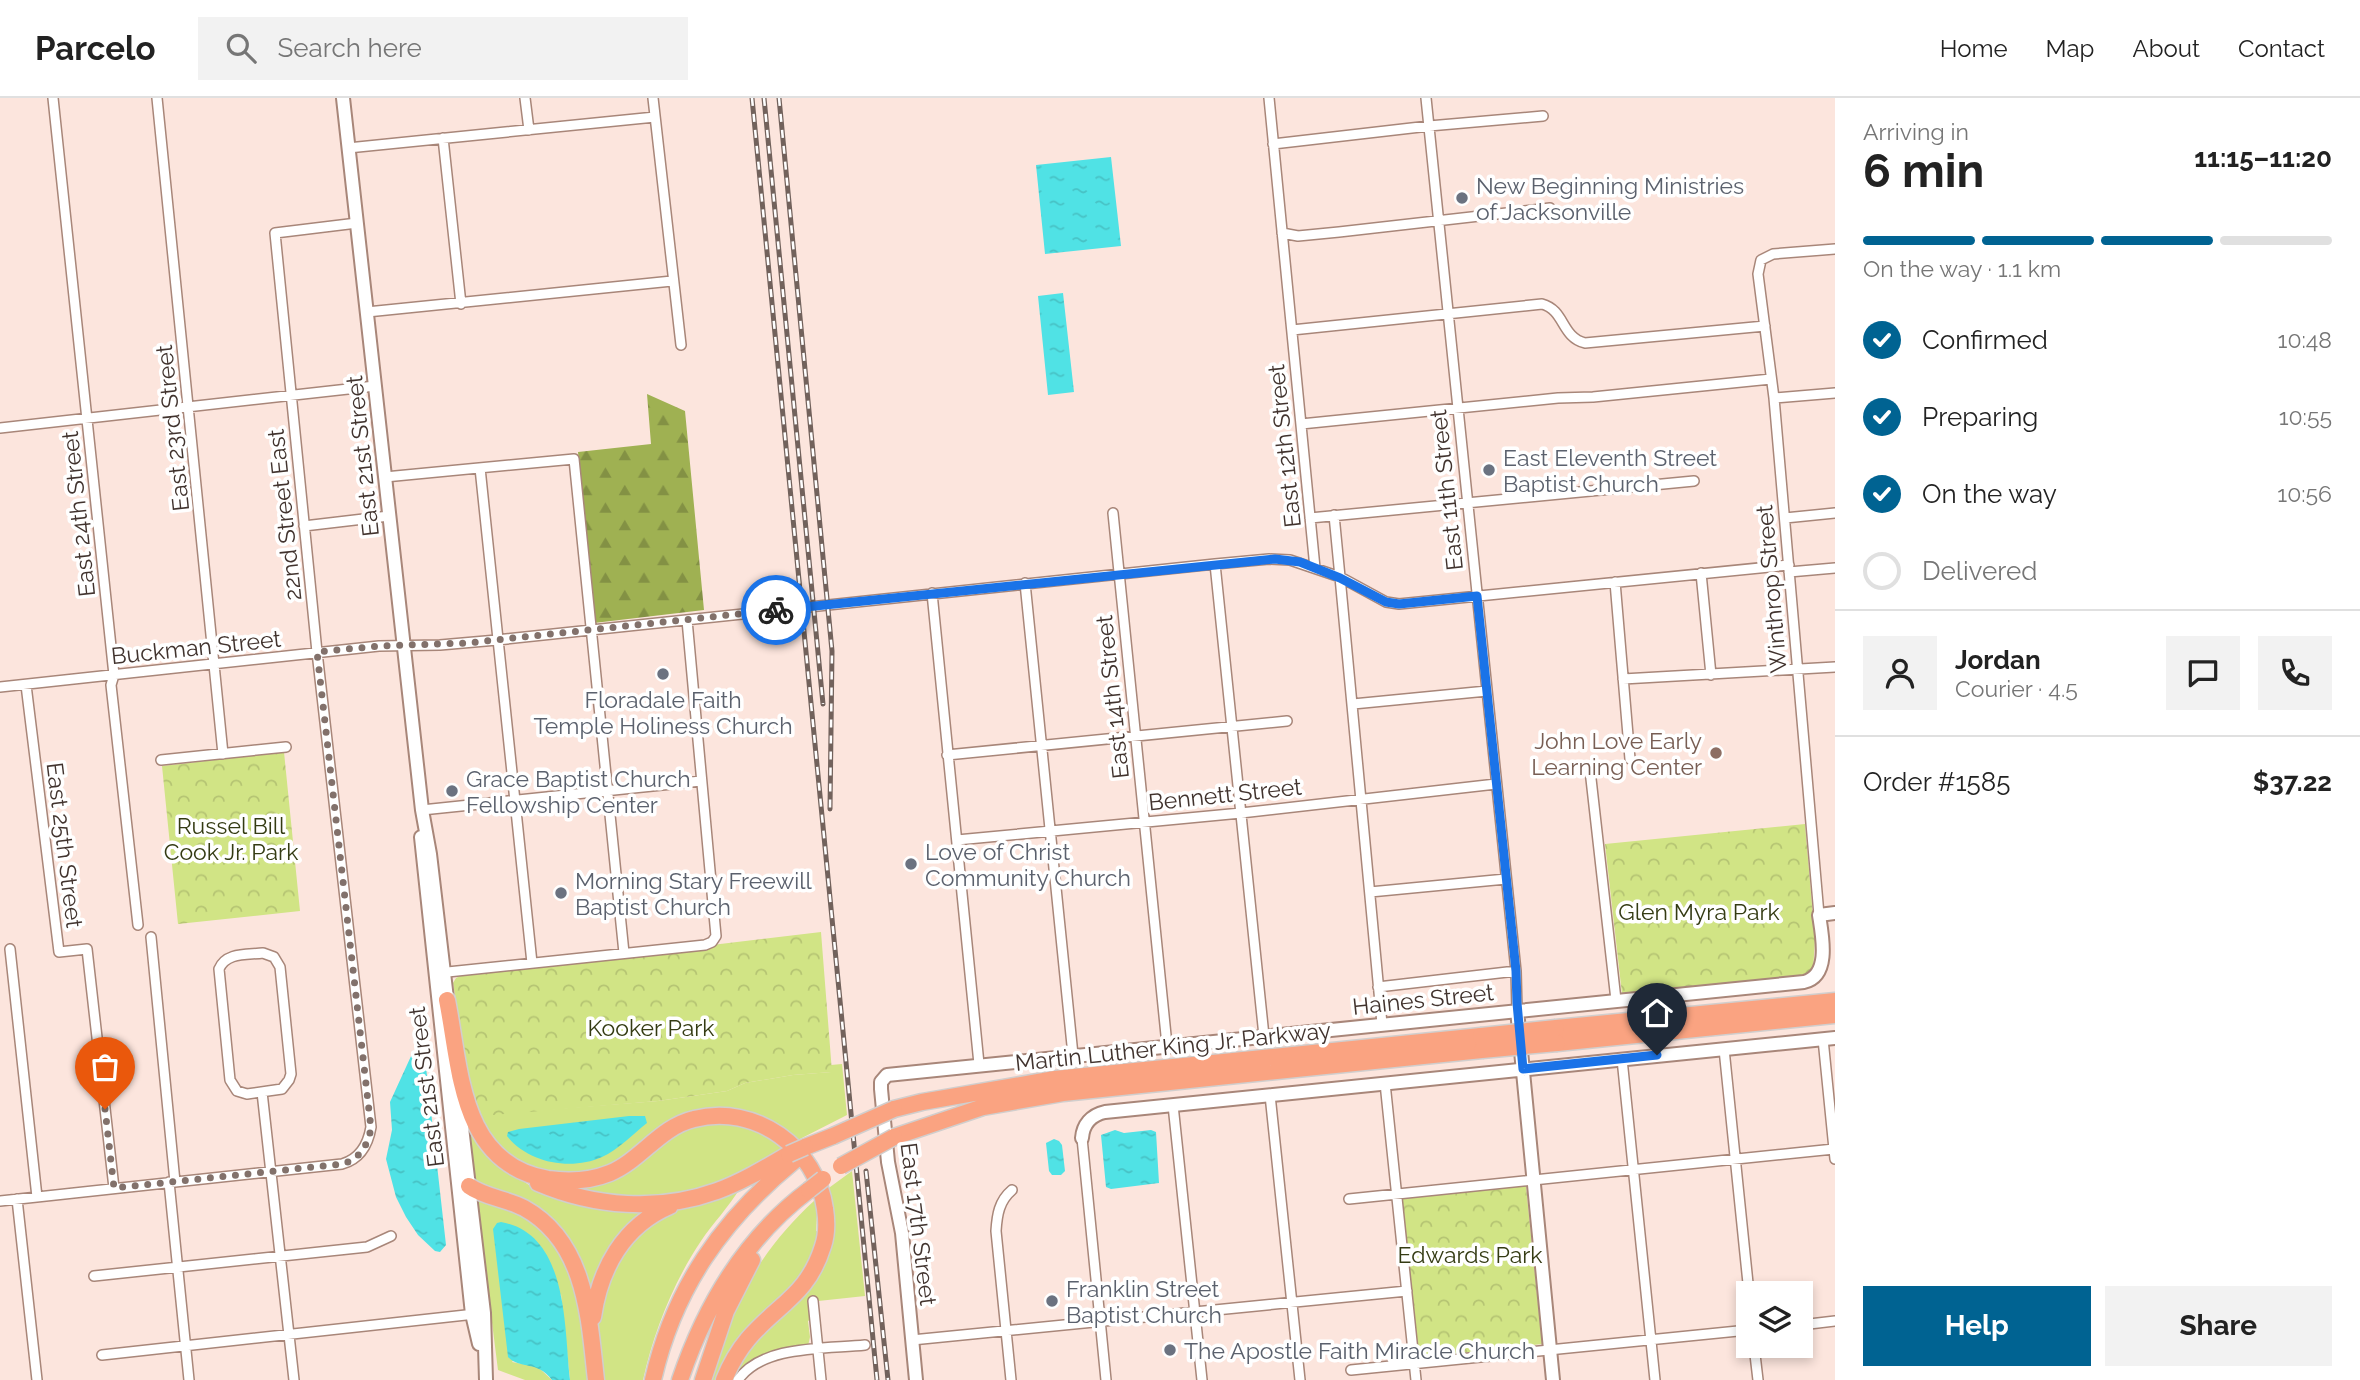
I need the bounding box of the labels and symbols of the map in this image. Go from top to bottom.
place label: New Beginning Ministries of Jacksonville [1476,172,1744,225]
marker: New Beginning Ministries of Jacksonville [1454,190,1470,206]
street label: East 23rd Street [150,343,194,513]
street label: East 12th Street [1262,363,1306,529]
street label: East 21st Street [340,374,384,538]
street label: East 11th Street [1424,408,1468,572]
street label: 22nd Street East [262,428,306,602]
street label: East 24th Street [56,430,100,598]
place label: East Eleventh Street Baptist Church [1503,444,1717,497]
marker: East Eleventh Street Baptist Church [1481,462,1497,478]
street label: Winthrop Street [1750,504,1792,674]
courier [741,575,811,645]
street label: East 14th Street [1090,614,1134,780]
street label: Buckman Street [110,625,282,669]
marker: Floradale Faith Temple Holiness Church [655,666,671,682]
place label: Floradale Faith Temple Holiness Church [533,686,793,739]
place label: John Love Early Learning Center [1531,727,1702,780]
marker: John Love Early Learning Center [1708,745,1724,761]
street label: East 25th Street [41,761,89,930]
place label: Grace Baptist Church Fellowship Center [466,765,691,818]
street label: Bennett Street [1147,772,1303,815]
marker: Grace Baptist Church Fellowship Center [444,783,460,799]
park label: Russel Bill Cook Jr. Park [164,812,298,865]
place label: Love of Christ Community Church [925,838,1131,891]
marker: Love of Christ Community Church [903,856,919,872]
place label: Morning Stary Freewill Baptist Church [575,867,812,920]
marker: Morning Stary Freewill Baptist Church [553,885,569,901]
park label: Glen Myra Park [1618,898,1780,925]
street label: Haines Street [1351,978,1495,1020]
pin [1627,983,1687,1055]
street label: East 21st Street [403,1005,449,1169]
park label: Kooker Park [588,1014,714,1041]
street label: Martin Luther King Jr. Parkway [1014,1016,1332,1076]
pin [75,1037,135,1109]
street label: East 17th Street [896,1141,942,1307]
park label: Edwards Park [1398,1241,1542,1268]
place label: Franklin Street Baptist Church [1066,1275,1222,1328]
marker: Franklin Street Baptist Church [1044,1293,1060,1309]
place label: The Apostle Faith Miracle Church [1184,1337,1535,1364]
marker: The Apostle Faith Miracle Church [1162,1342,1178,1358]

